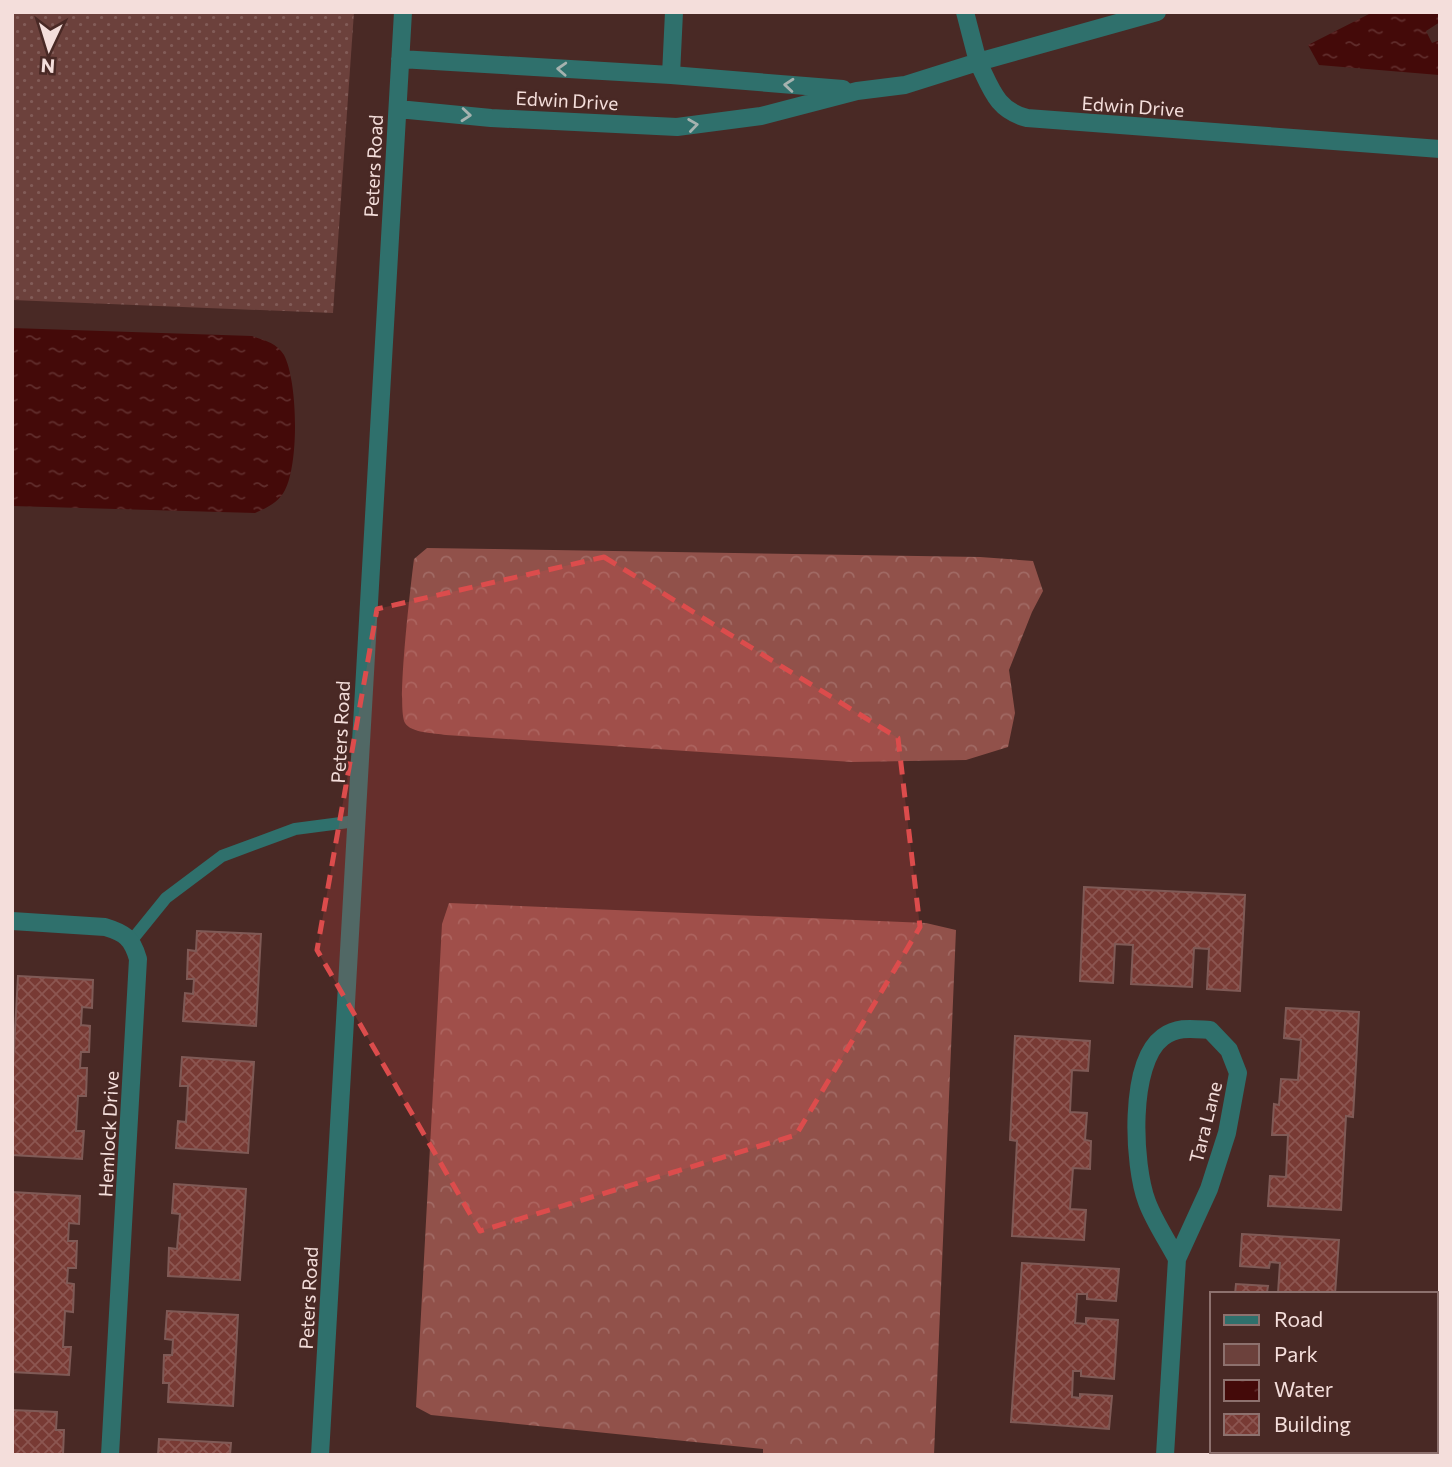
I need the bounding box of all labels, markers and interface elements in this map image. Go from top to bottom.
north arrow [14,14,84,84]
text: N [40,54,56,78]
one-way arrow [556,62,567,77]
one-way arrow [783,78,794,93]
street label: Edwin Drive [515,86,619,114]
street label: Edwin Drive [1081,91,1185,121]
one-way arrow [460,107,471,122]
street label: Peters Road [359,114,387,218]
one-way arrow [687,118,698,133]
street label: Peters Road [326,680,354,784]
street label: Hemlock Drive [93,1070,123,1198]
street label: Tara Lane [1184,1079,1226,1165]
street label: Peters Road [294,1246,322,1350]
legend [1210,1292,1438,1453]
text: Road [1274,1306,1323,1331]
text: Park [1274,1341,1318,1366]
text: Water [1274,1376,1333,1401]
text: Building [1274,1411,1351,1436]

